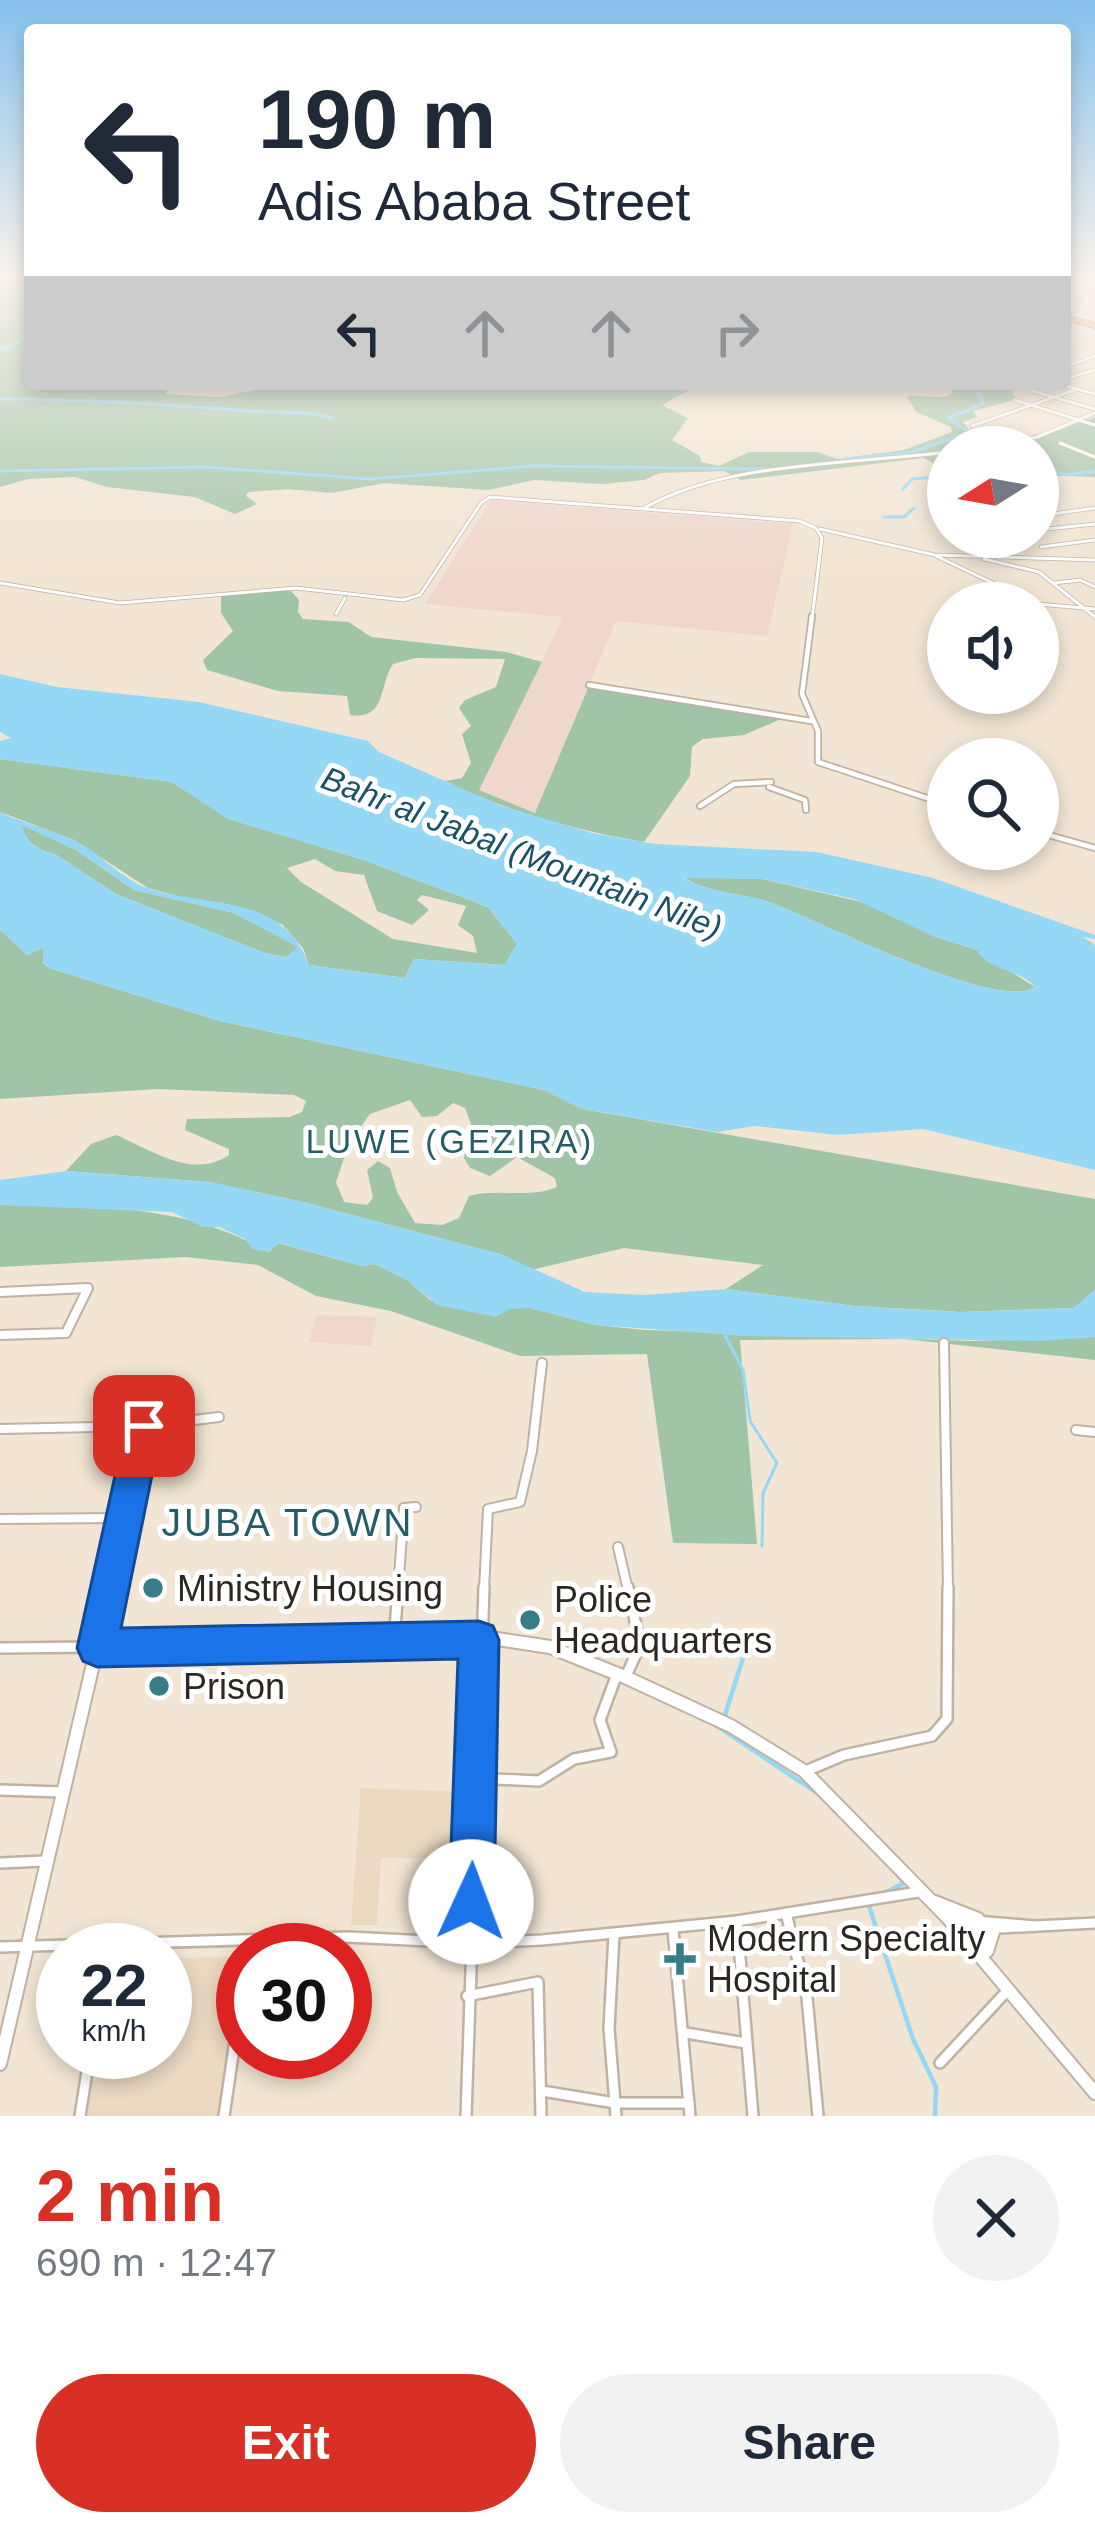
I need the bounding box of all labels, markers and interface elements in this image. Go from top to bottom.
icon: left [60,72,216,228]
text: 190 m [258,72,496,166]
text: Adis Ababa Street [258,171,690,231]
icon: left [326,300,392,366]
icon: ahead [452,300,518,366]
icon: ahead [578,300,644,366]
icon: right [704,300,770,366]
north arrow [927,426,1059,558]
map controls [927,426,1059,870]
button: sound [927,582,1059,714]
button: search [927,738,1059,870]
water label: Bahr al Jabal (Mountain Nile) [317,759,727,946]
district label: LUWE (GEZIRA) [306,1123,594,1160]
pin [93,1375,195,1477]
icon: arrive [111,1393,177,1459]
district label: JUBA TOWN [161,1501,415,1544]
place label: Ministry Housing [177,1568,443,1609]
marker: Ministry Housing [140,1575,166,1601]
place label: Police Headquarters [554,1579,772,1661]
marker: Police Headquarters [517,1607,543,1633]
place label: Prison [183,1666,285,1707]
marker: Prison [146,1673,172,1699]
position arrow [408,1839,534,1965]
place label: Modern Specialty Hospital [707,1918,985,2000]
speed limit sign: 30 [216,1923,372,2079]
marker: Modern Specialty Hospital [664,1943,696,1975]
text: 22 [81,1952,147,2019]
text: km/h [81,2014,147,2047]
button: close [933,2155,1059,2281]
text: 2 min [36,2156,224,2236]
text: 690 m · 12:47 [36,2241,277,2284]
button: Exit [36,2374,536,2512]
button: Share [560,2374,1059,2512]

